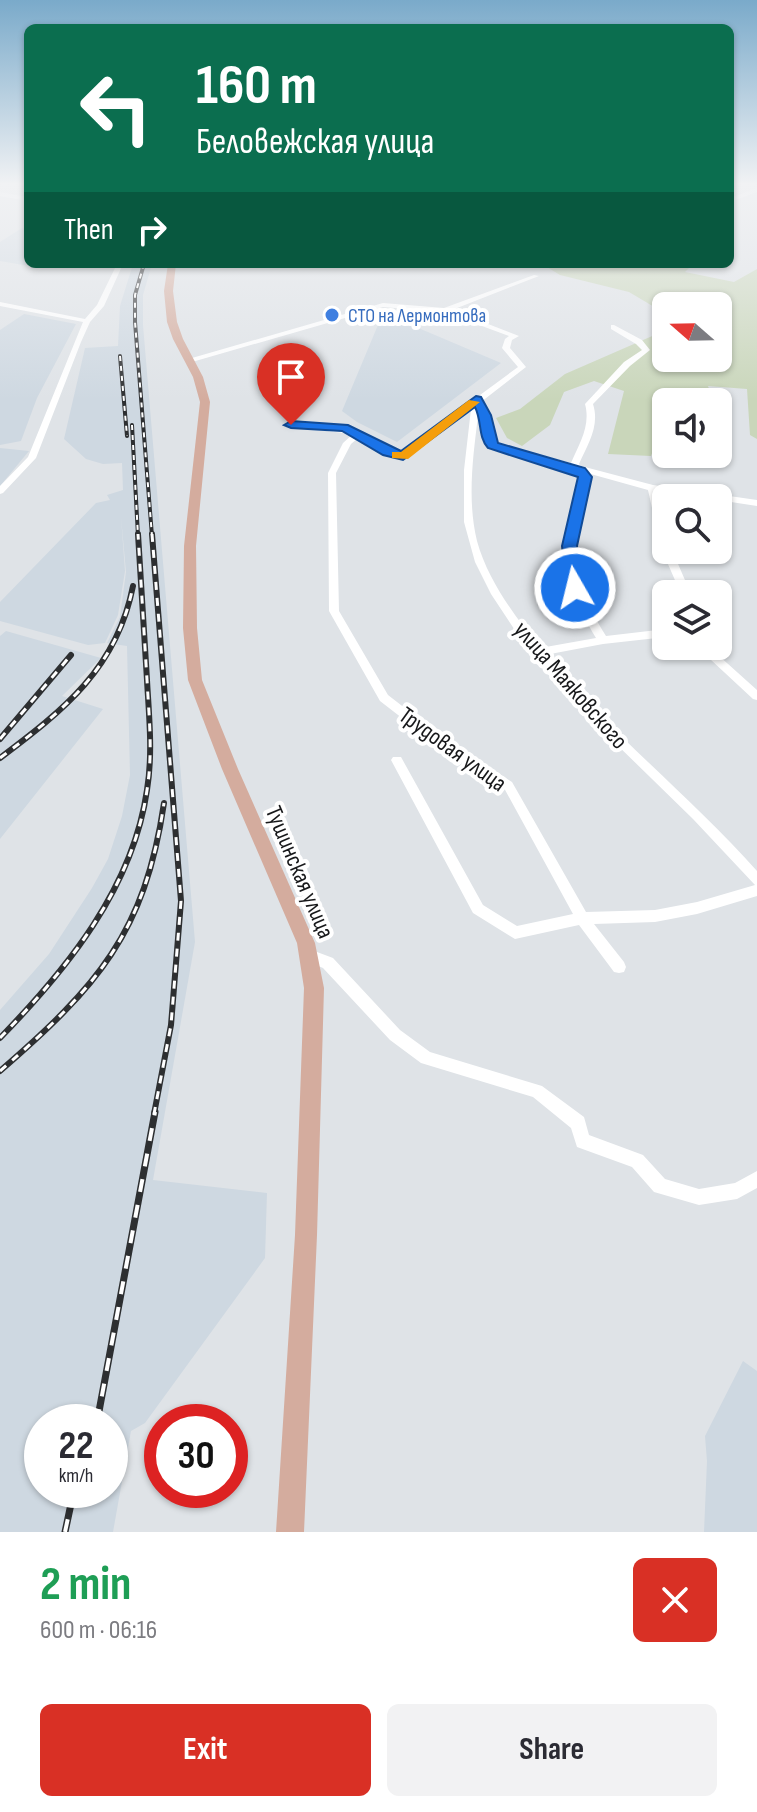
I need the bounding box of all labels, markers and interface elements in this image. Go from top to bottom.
text: 160 m [196,53,317,120]
icon: left [64,56,168,160]
text: Беловежская улица [196,121,434,164]
icon: right [130,208,174,252]
text: Then [64,212,114,248]
north arrow [652,292,732,372]
map controls [652,292,732,660]
place label: СТО на Лермонтова [348,304,486,328]
marker: СТО на Лермонтова [323,306,341,324]
pin [257,343,325,425]
icon: arrive [269,355,313,399]
button: sound [652,388,732,468]
button: search [652,484,732,564]
position arrow [533,546,617,630]
button: layers [652,580,732,660]
street label: улица Маяковского [507,616,634,755]
street label: Трудовая улица [393,701,512,798]
street label: Тушинская улица [259,802,340,943]
speed limit sign: 30 [144,1404,248,1508]
text: 22 [58,1422,94,1470]
text: km/h [59,1464,93,1488]
text: 2 min [40,1556,131,1613]
button: close [633,1558,717,1642]
text: 600 m · 06:16 [40,1615,157,1646]
button: Exit [40,1704,371,1796]
button: Share [387,1704,717,1796]

